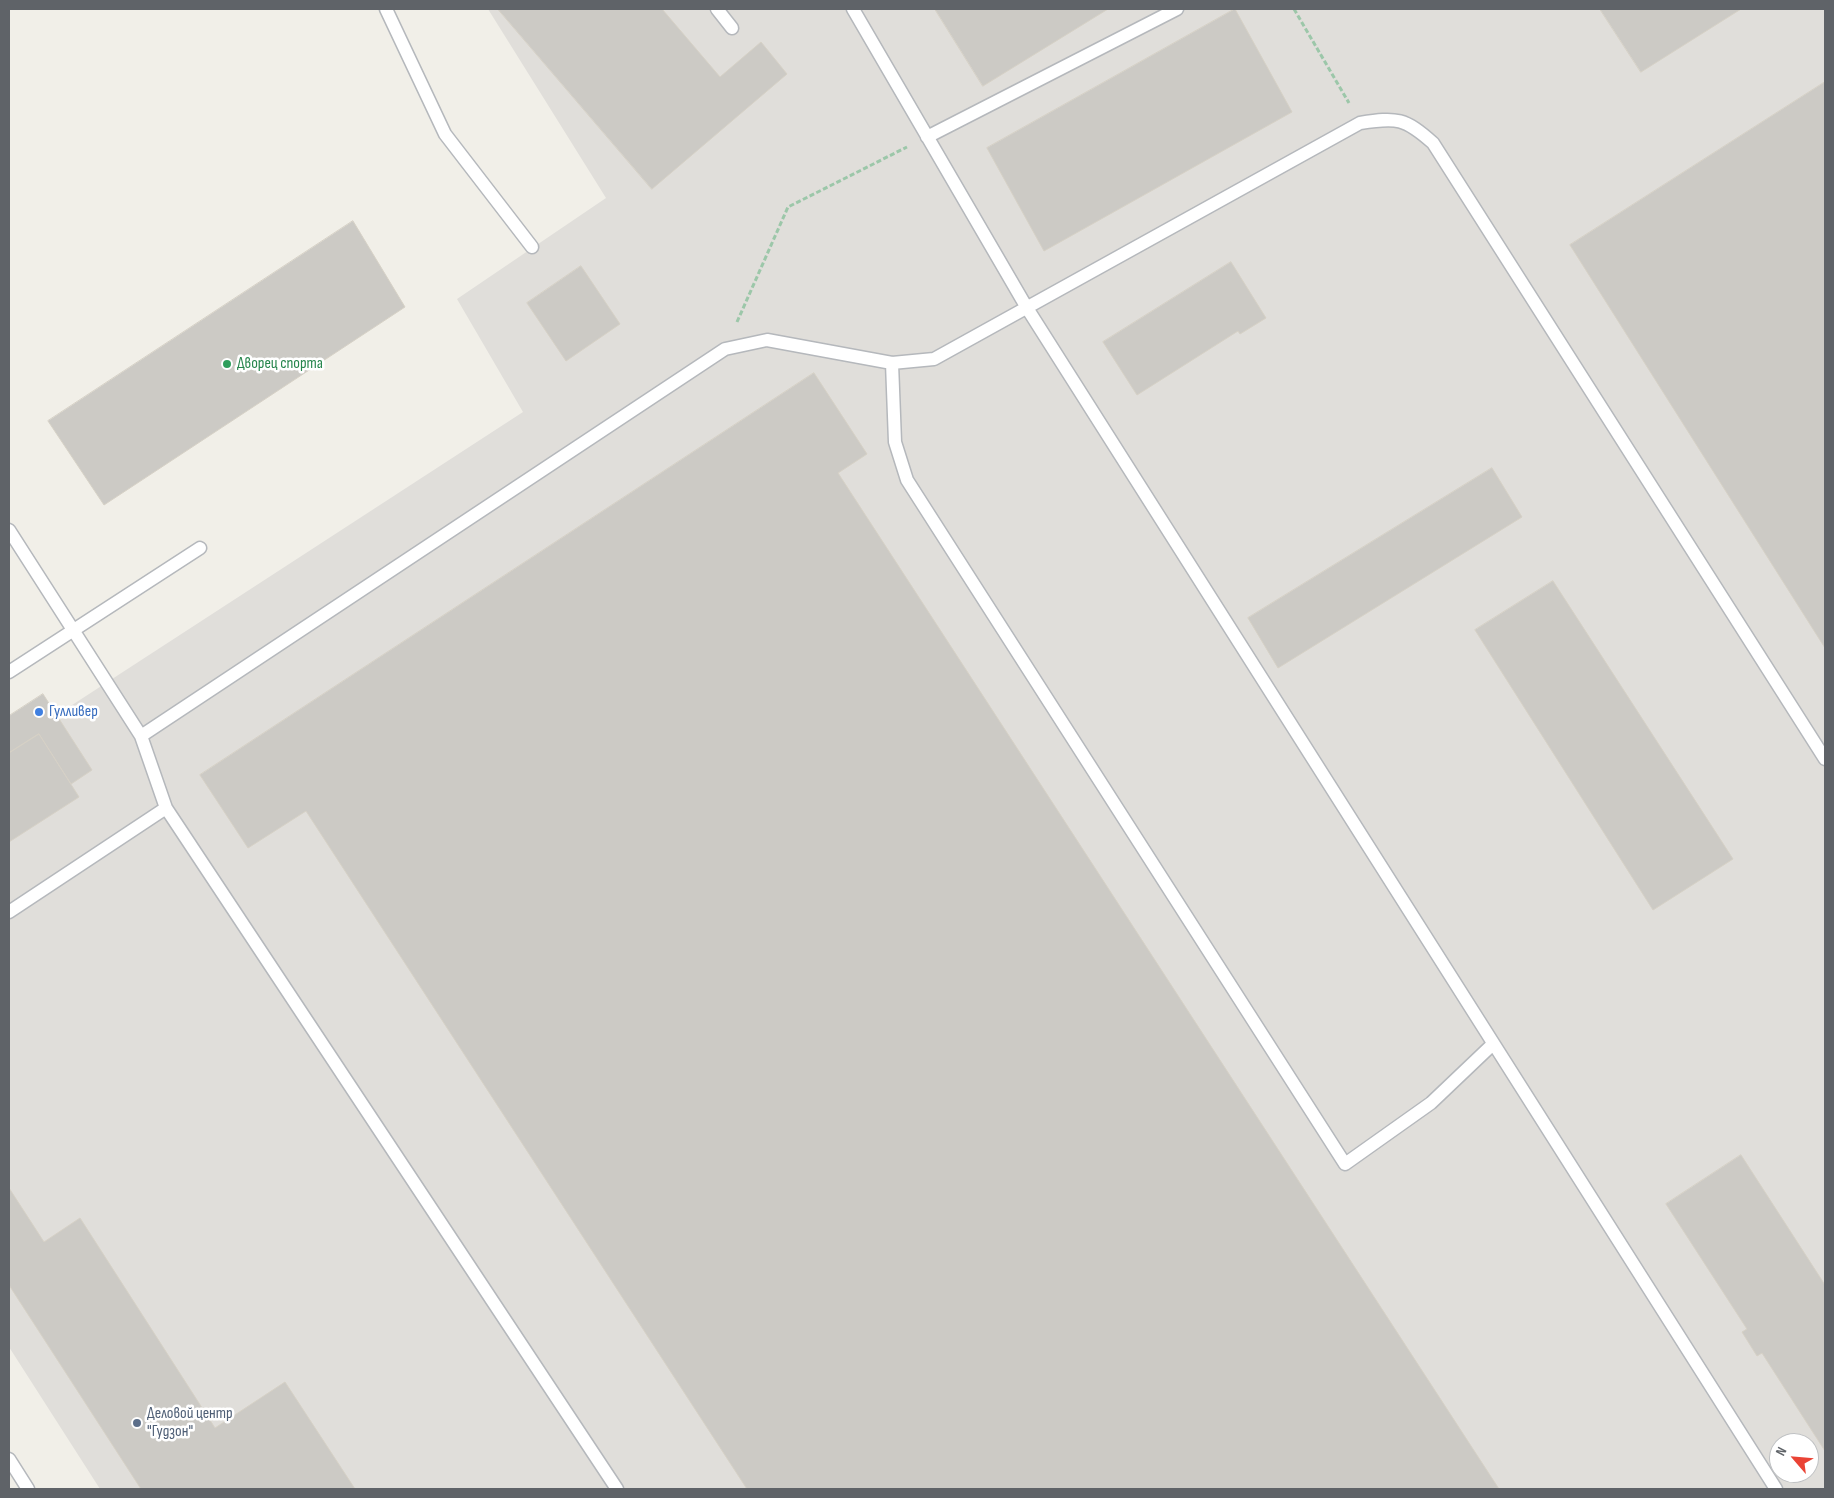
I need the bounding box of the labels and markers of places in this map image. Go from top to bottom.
place label: Дворец спорта [237,354,323,374]
marker: Дворец спорта [221,358,233,370]
place label: Гулливер [49,702,98,722]
marker: Гулливер [33,706,45,718]
place label: Деловой центр "Гудзон" [147,1404,233,1442]
marker: Деловой центр "Гудзон" [131,1417,143,1429]

